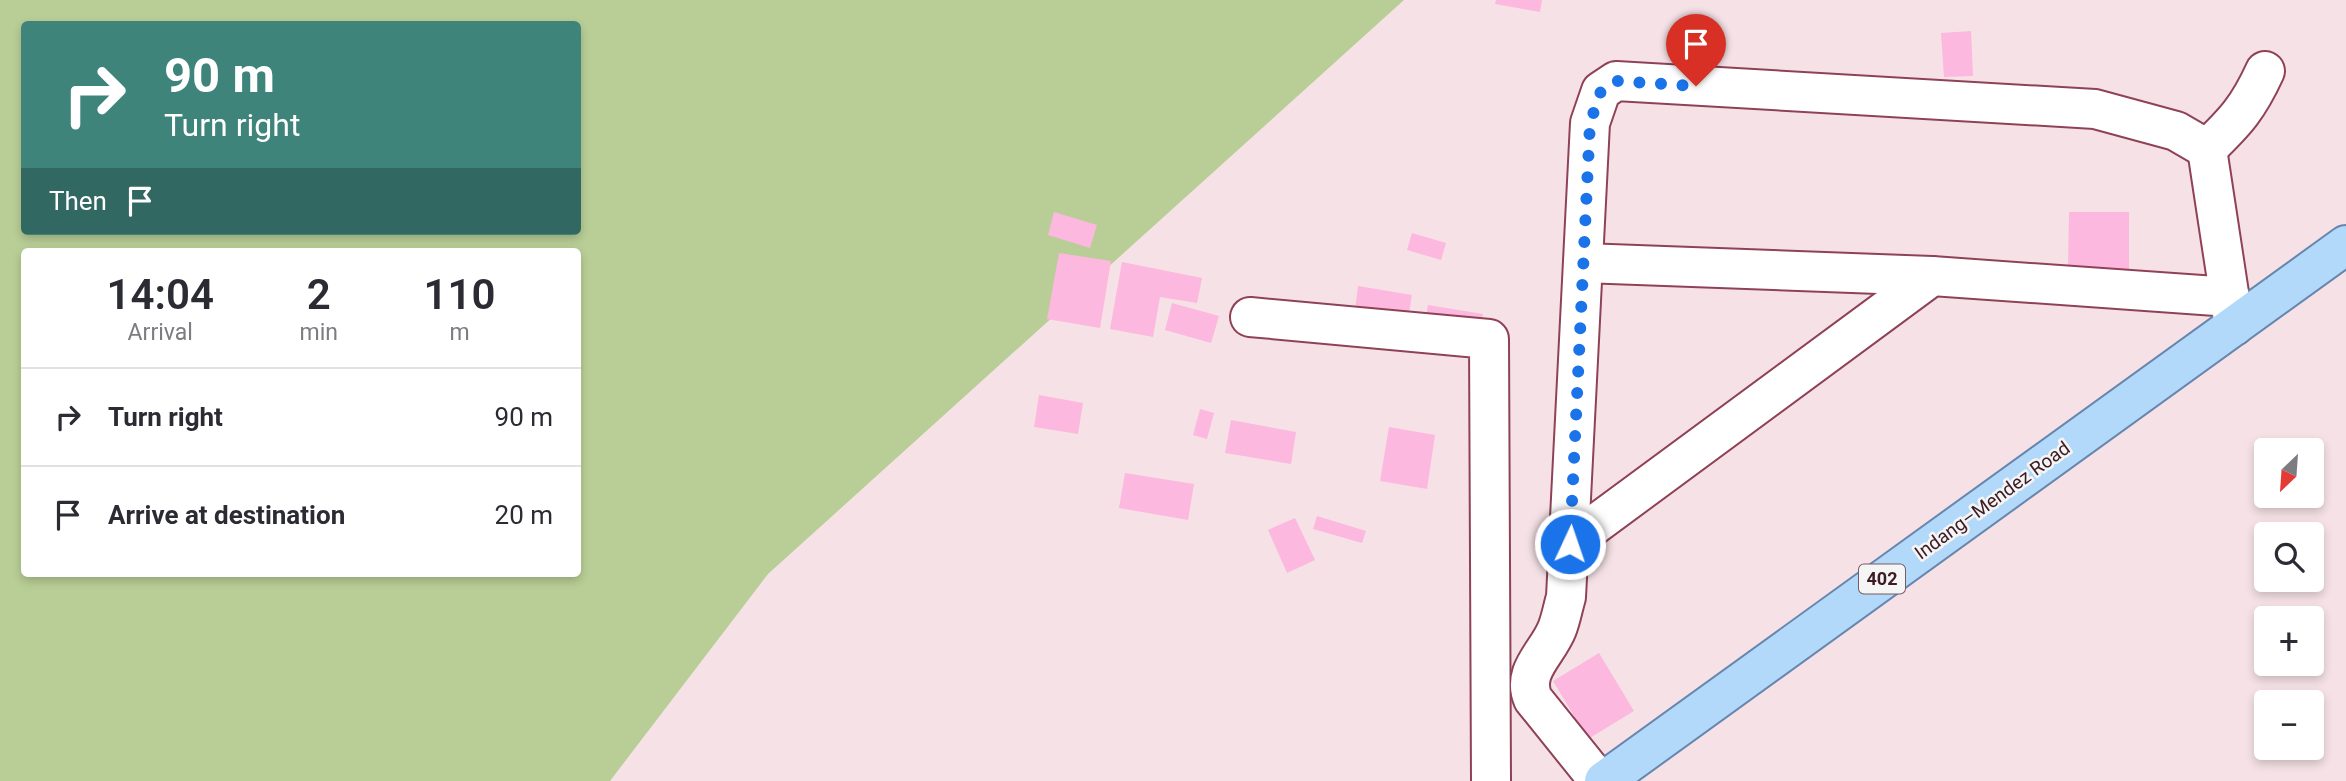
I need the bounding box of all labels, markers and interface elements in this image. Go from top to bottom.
pin [1666,14,1726,86]
icon: arrive [1677,25,1715,63]
text: 90 m [164,47,275,104]
icon: right [49,49,140,140]
text: Turn right [164,106,300,144]
icon: arrive [121,182,159,220]
text: Then [49,186,107,216]
text: 14:04 [107,270,214,319]
text: 2 [307,270,331,319]
text: 110 [423,270,495,319]
text: Arrival [128,319,193,346]
text: min [299,319,338,346]
text: m [449,319,470,346]
icon: right [49,398,87,436]
text: Turn right [108,402,223,432]
text: 90 m [495,402,553,432]
street label: Indang–Mendez Road [1910,436,2074,564]
north arrow [2254,438,2324,508]
map controls [2254,438,2324,760]
icon: arrive [49,496,87,534]
text: Arrive at destination [108,500,345,530]
text: 20 m [495,500,553,530]
position arrow [1533,507,1607,581]
button: search [2254,522,2324,592]
road number: 402 [1859,564,1905,594]
button: + [2254,606,2324,676]
button: − [2254,690,2324,760]

